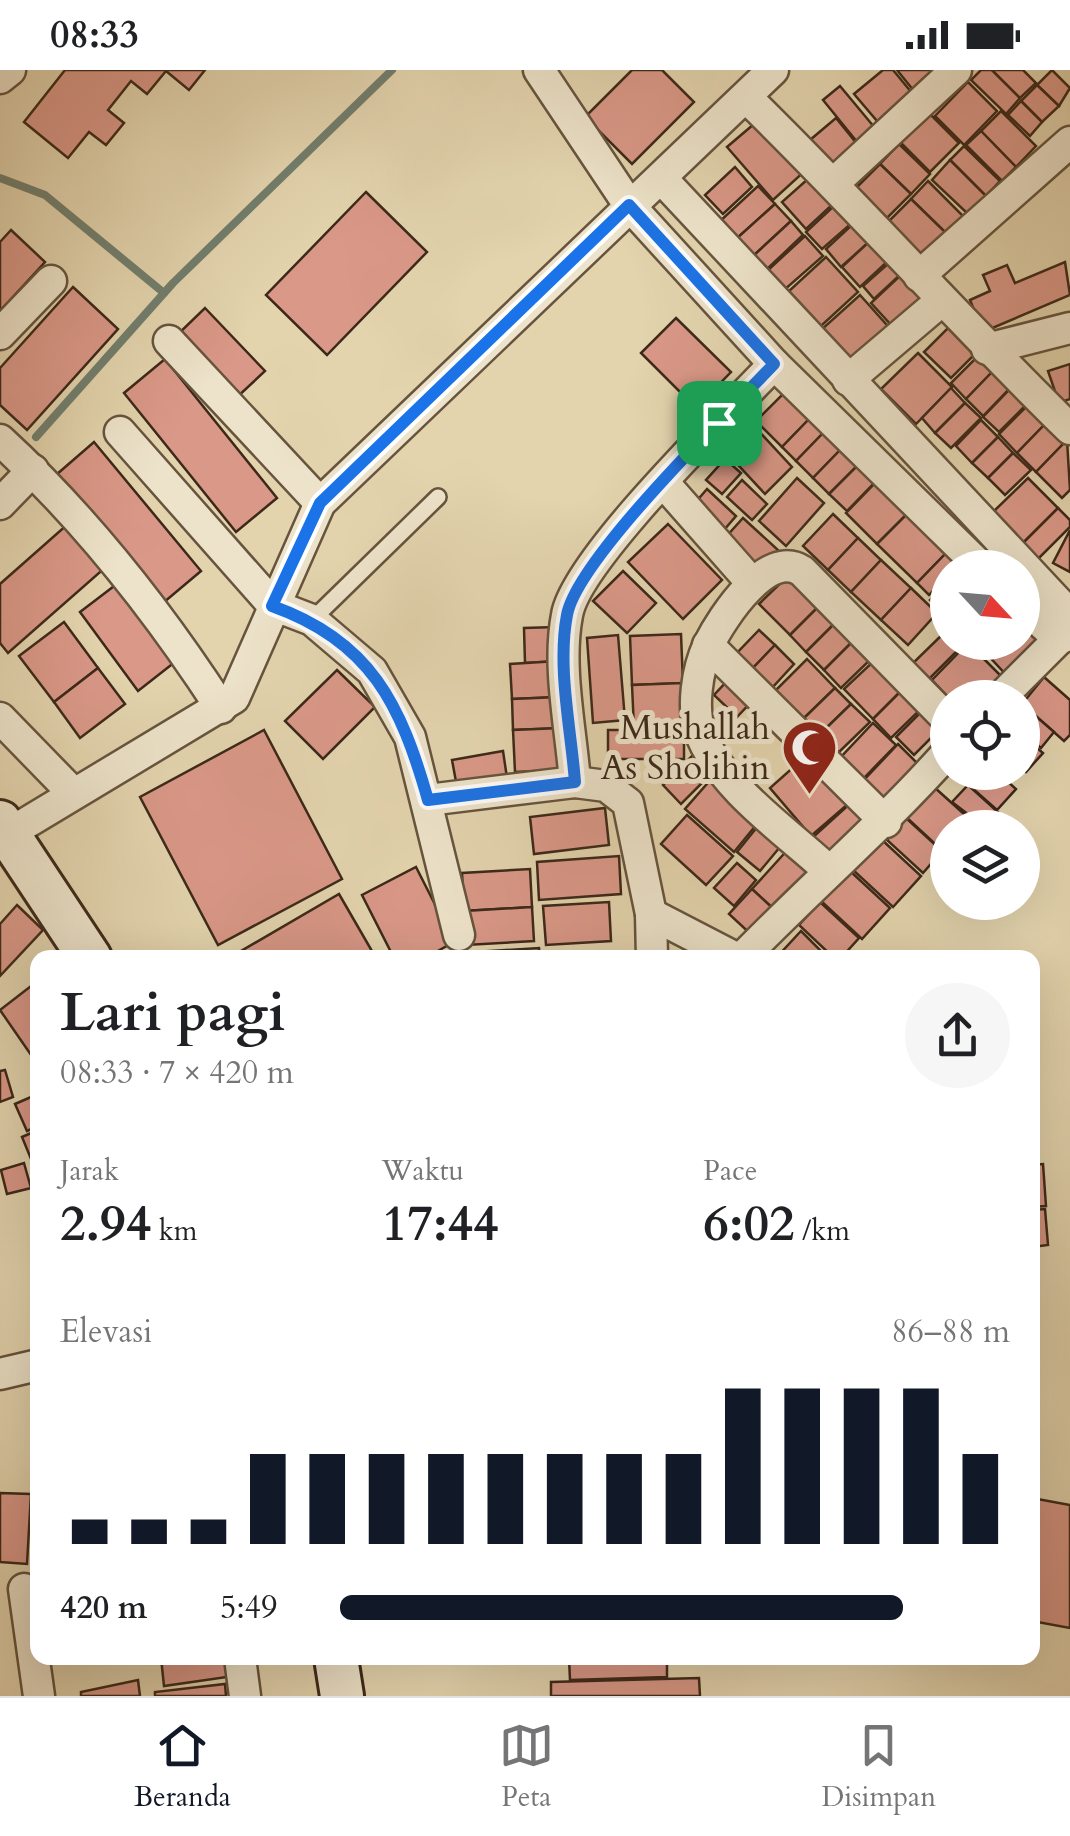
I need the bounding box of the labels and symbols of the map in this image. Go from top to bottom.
pin [677,381,762,466]
north arrow [930,550,1040,660]
place label: Mushallah As Sholihin [601,704,770,792]
mosque icon: Mushallah As Sholihin [779,717,839,796]

